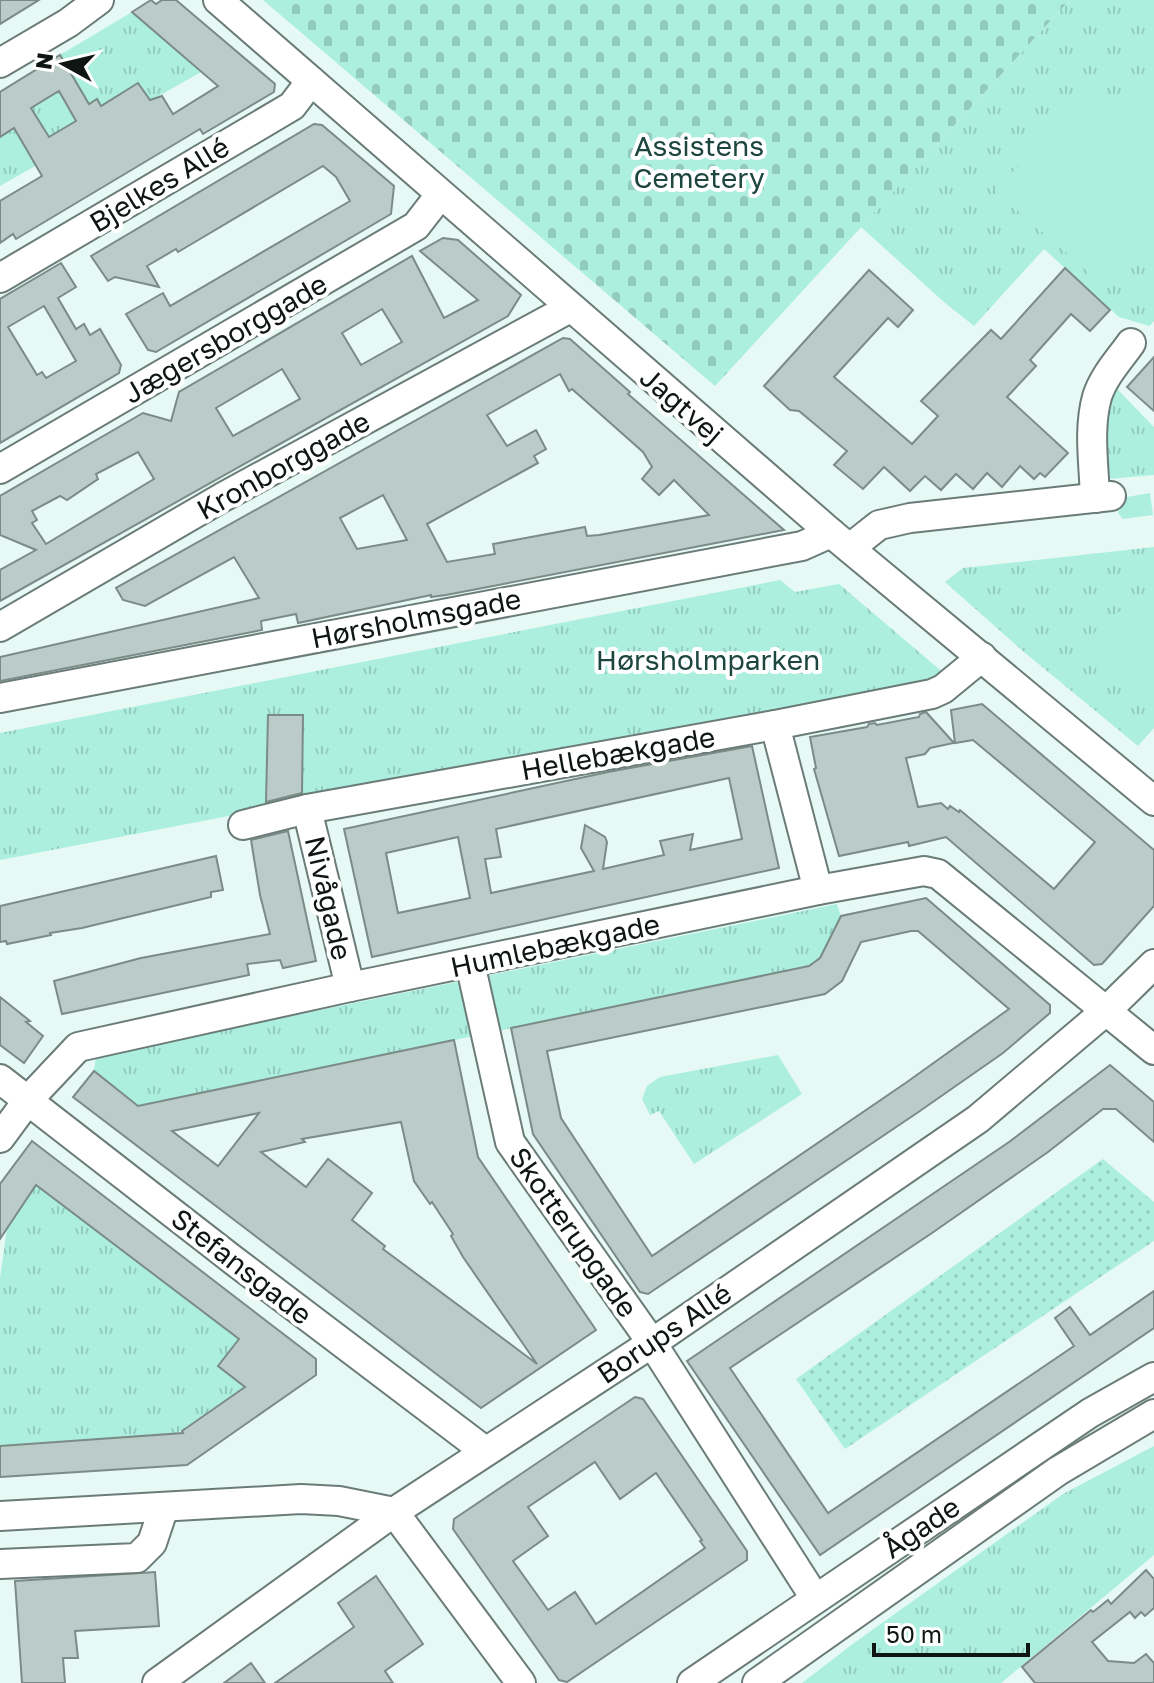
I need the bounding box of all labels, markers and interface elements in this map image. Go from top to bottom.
north arrow [24,24,104,104]
text: N [29,51,58,71]
street label: Bjelkes Allé [83,129,235,239]
park label: Assistens Cemetery [633,129,765,194]
street label: Jægersborggade [117,266,333,410]
street label: Jagtvej [634,360,730,450]
street label: Kronborggade [191,404,375,526]
street label: Hørsholmsgade [308,581,524,655]
park label: Hørsholmparken [596,643,820,676]
street label: Hellebækgade [518,720,718,786]
street label: Nivågade [299,833,359,963]
street label: Humlebækgade [447,907,663,983]
street label: Skotterupgade [503,1141,645,1323]
street label: Stefansgade [165,1201,319,1331]
street label: Borups Allé [591,1276,737,1390]
street label: Ågade [877,1490,965,1564]
scale bar [874,1607,1028,1657]
text: 50 m [886,1619,942,1648]

